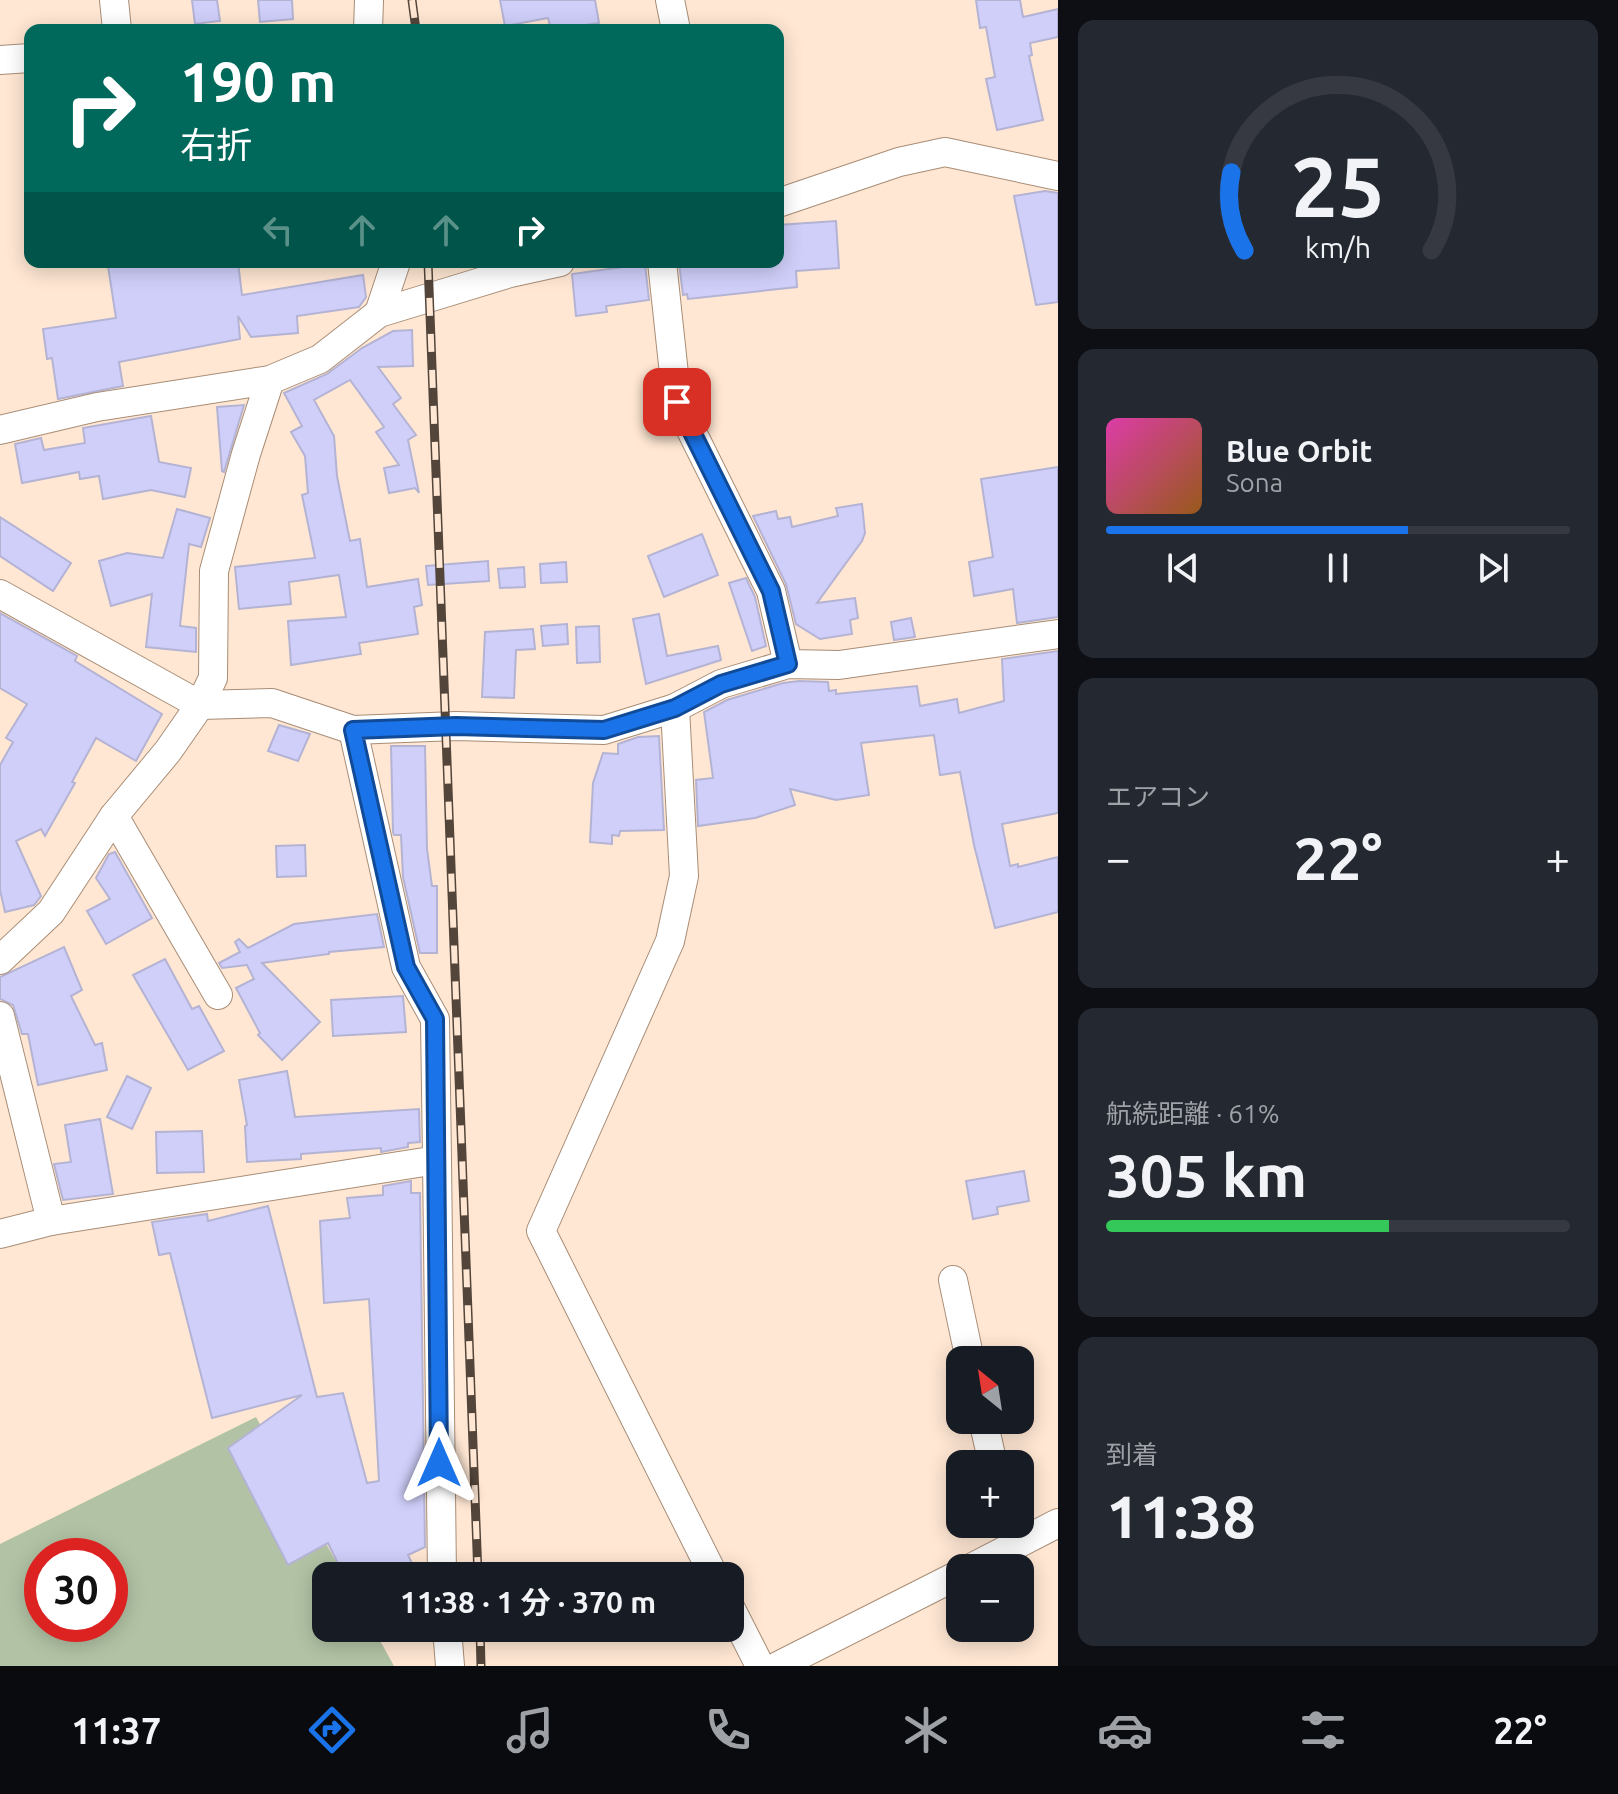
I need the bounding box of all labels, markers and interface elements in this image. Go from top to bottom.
text: 190 m [180,50,336,113]
icon: right [48,56,152,160]
text: 右折 [180,124,252,165]
text: 25 [1291,138,1385,232]
icon: left [256,208,300,252]
icon: ahead [340,208,384,252]
icon: ahead [424,208,468,252]
icon: right [508,208,552,252]
text: km/h [1305,231,1371,263]
pin [643,368,711,436]
icon: arrive [655,380,699,424]
text: Blue Orbit [1226,434,1372,468]
text: Sona [1226,468,1283,497]
icon: previous [1161,546,1205,590]
icon: pause [1316,546,1360,590]
icon: next [1471,546,1515,590]
text: エアコン [1106,782,1210,811]
text: 22° [1294,824,1382,891]
text: − [1106,833,1131,882]
text: + [1545,833,1570,882]
text: 航続距離 · 61% [1106,1099,1280,1128]
text: 305 km [1106,1141,1307,1208]
north arrow [946,1346,1034,1434]
map controls [946,1346,1034,1642]
position arrow [397,1421,481,1505]
text: 到着 [1106,1440,1158,1469]
button: + [946,1450,1034,1538]
text: 11:38 [1106,1482,1256,1549]
speed limit sign: 30 [24,1538,128,1642]
button: − [946,1554,1034,1642]
text: 11:38 · 1 分 · 370 m [400,1585,656,1619]
icon: directions [304,1702,360,1758]
icon: music [502,1702,558,1758]
icon: phone [700,1702,756,1758]
icon: climate [898,1702,954,1758]
icon: car [1097,1702,1153,1758]
icon: filters [1295,1702,1351,1758]
text: 11:37 [71,1710,161,1751]
text: 22° [1493,1710,1547,1751]

